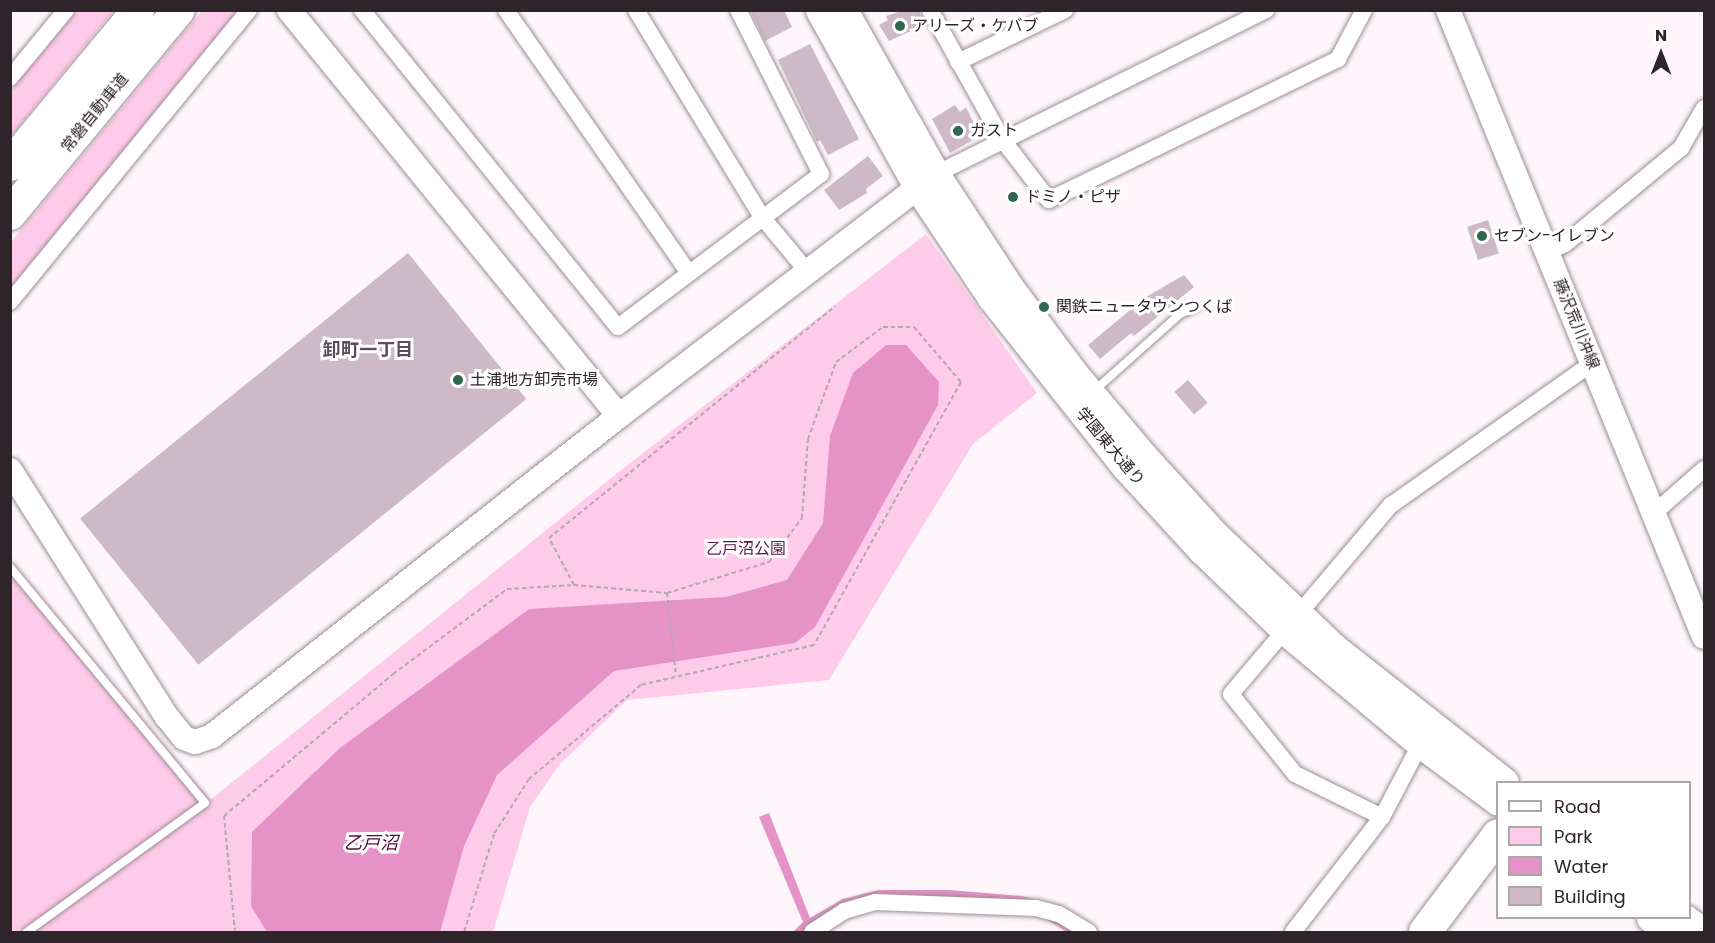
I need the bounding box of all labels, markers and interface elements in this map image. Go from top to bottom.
place label: アリーズ・ケバブ [912,16,1040,36]
marker: アリーズ・ケバブ [893,19,907,33]
north arrow [1631,24,1691,84]
text: N [1655,24,1667,47]
street label: 常磐自動車道 [57,70,133,156]
place label: ガスト [970,121,1018,141]
marker: ガスト [951,124,965,138]
place label: ドミノ・ピザ [1025,187,1121,207]
marker: ドミノ・ピザ [1006,190,1020,204]
place label: セブン-イレブン [1494,226,1615,246]
marker: セブン-イレブン [1475,229,1489,243]
street label: 藤沢荒川沖線 [1549,276,1603,372]
place label: 関鉄ニュータウンつくば [1056,297,1232,317]
marker: 関鉄ニュータウンつくば [1037,300,1051,314]
district label: 卸町一丁目 [323,339,413,361]
place label: 土浦地方卸売市場 [470,370,598,390]
marker: 土浦地方卸売市場 [451,373,465,387]
street label: 学園東大通り [1072,404,1148,490]
park label: 乙戸沼公園 [706,539,786,559]
legend [1496,781,1691,919]
text: Road [1554,794,1601,819]
text: Park [1554,824,1593,849]
water label: 乙戸沼 [344,832,398,854]
text: Water [1554,854,1608,879]
text: Building [1554,884,1626,909]

